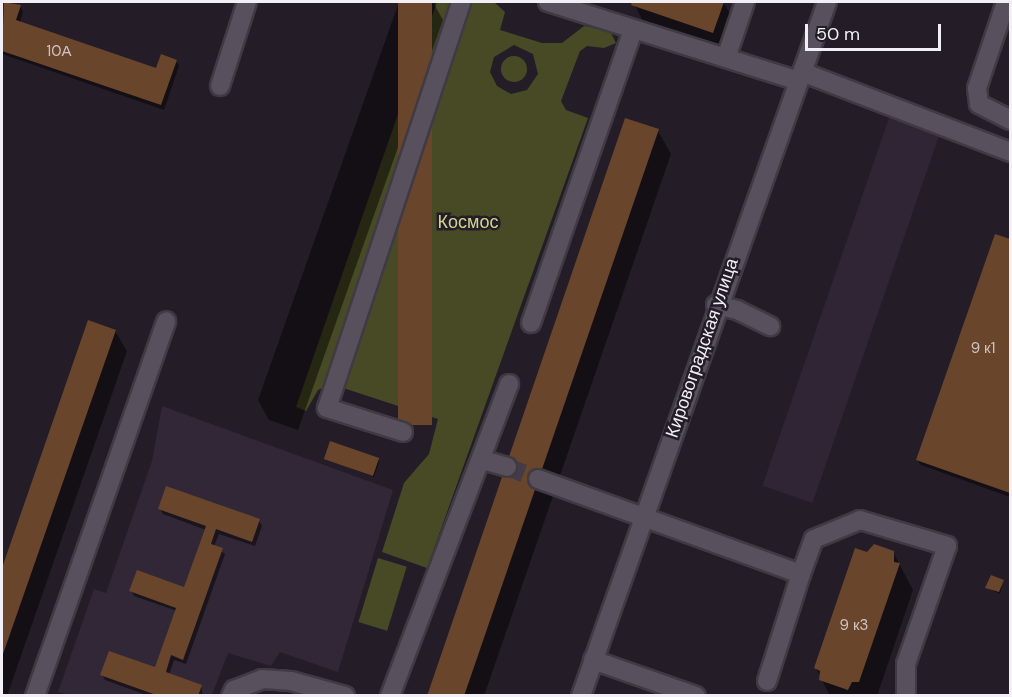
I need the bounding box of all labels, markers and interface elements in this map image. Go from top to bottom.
scale bar [808,12,944,50]
text: 50 m [816,22,860,46]
house number: 10А [47,43,71,61]
park label: Космос [438,211,498,233]
street label: Кировоградская улица [661,255,743,441]
house number: 9 к1 [971,340,995,358]
house number: 9 к3 [840,617,868,635]

